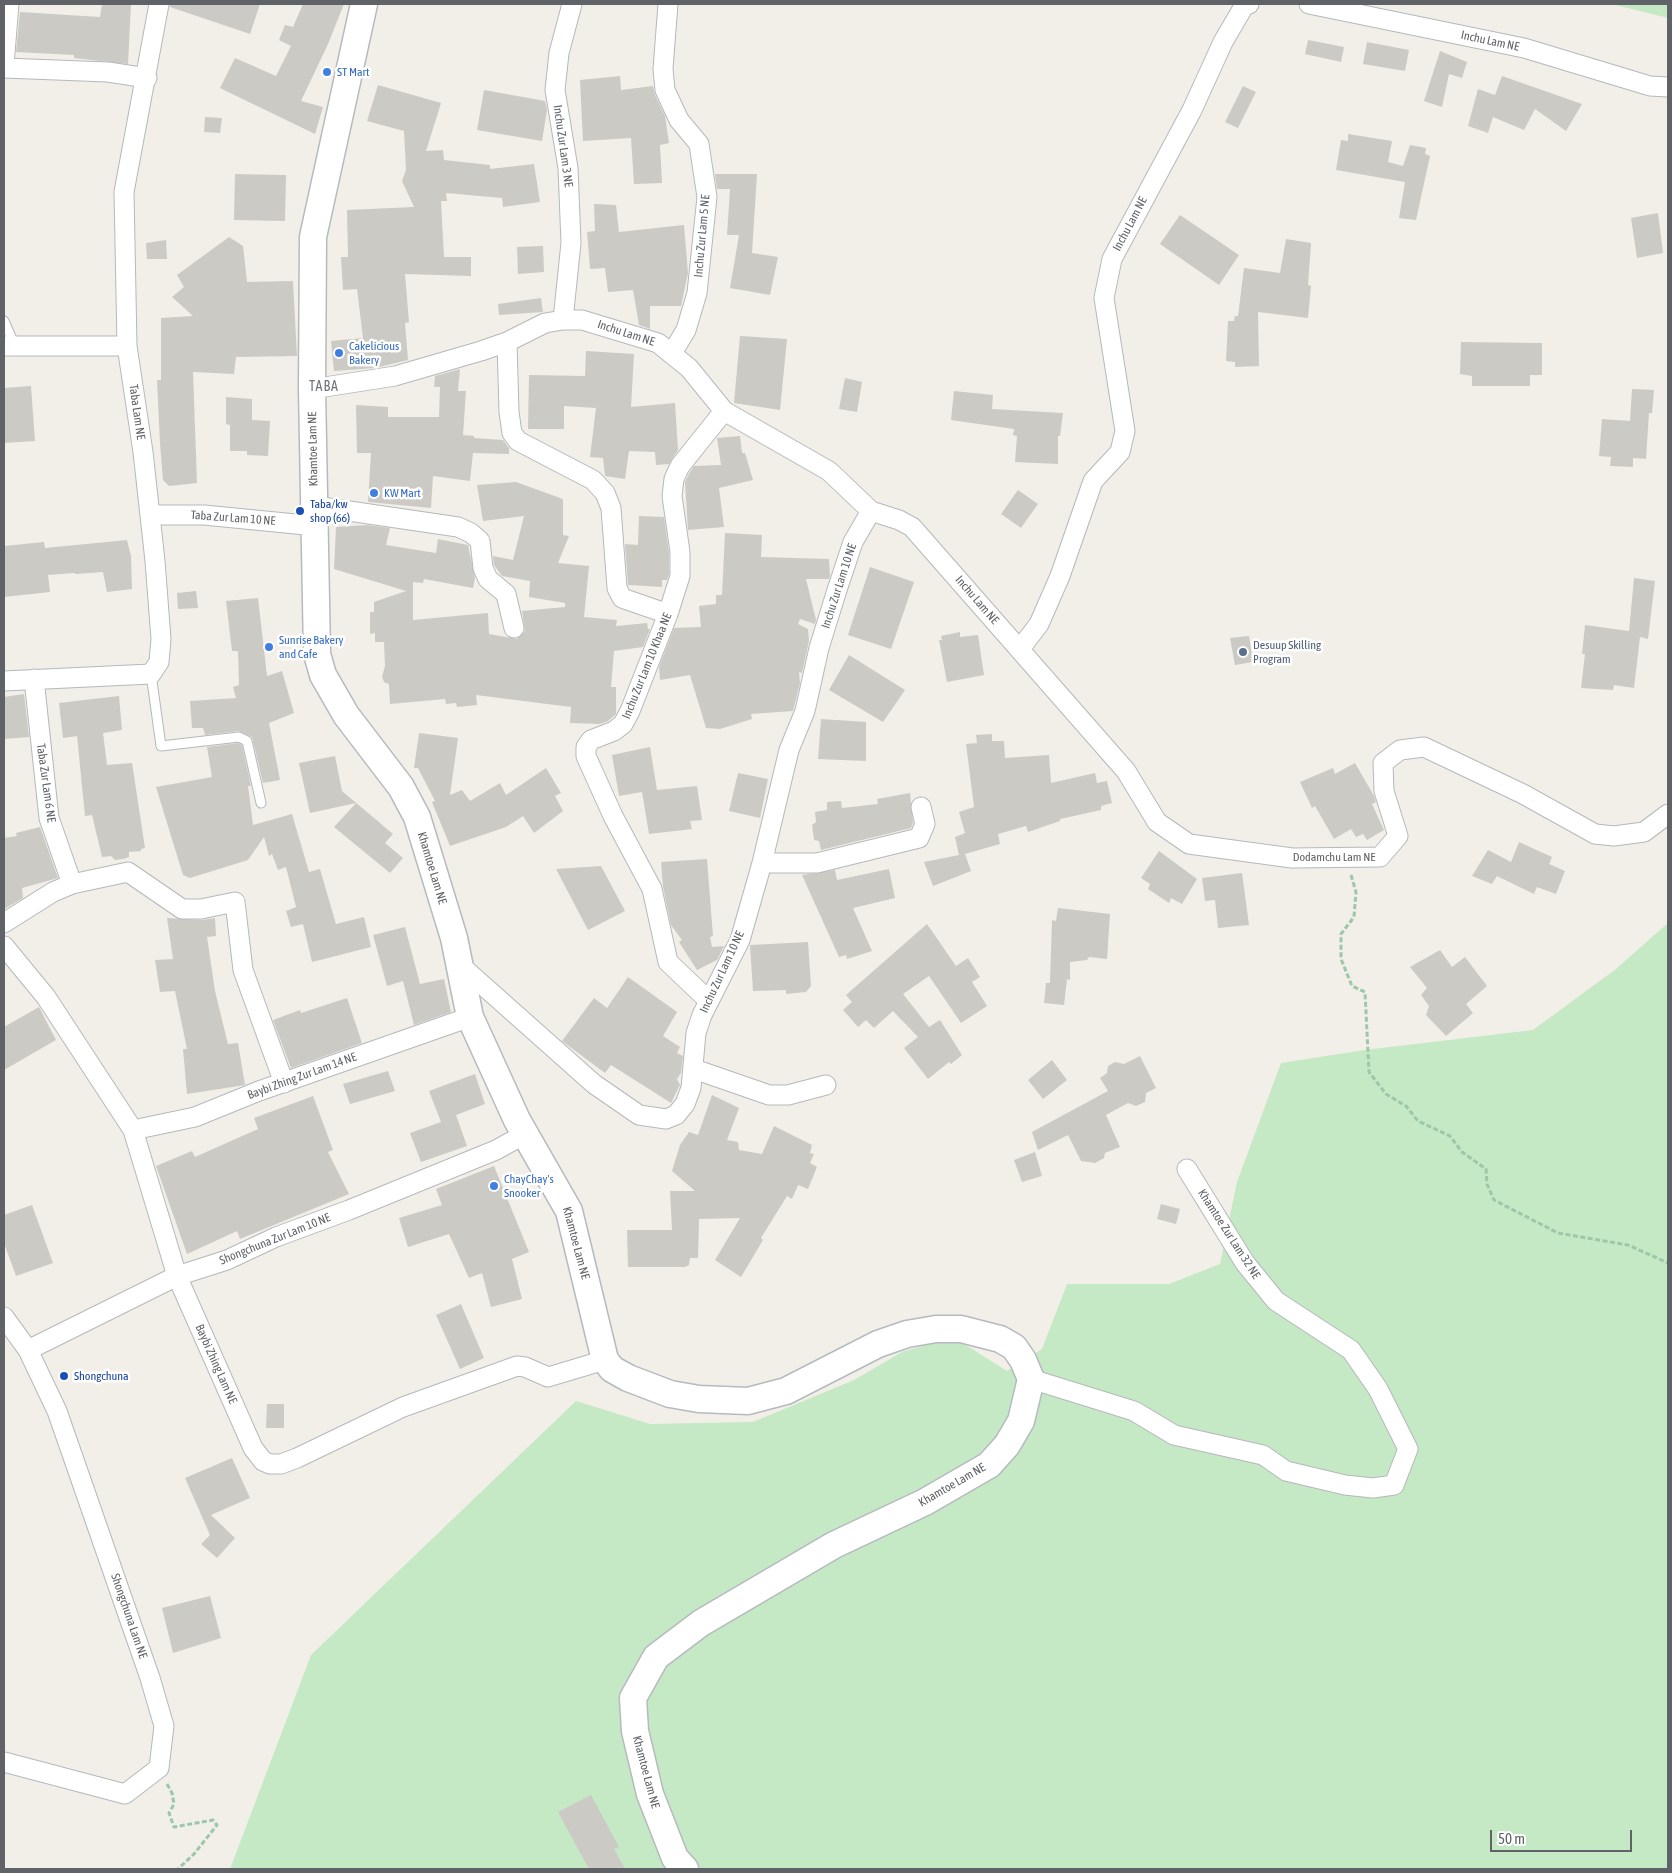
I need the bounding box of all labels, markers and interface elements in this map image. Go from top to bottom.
street label: Inchu Lam NE [1460,28,1520,54]
place label: ST Mart [337,65,369,79]
marker: ST Mart [321,66,333,78]
street label: Inchu Zur Lam 3 NE [550,104,576,188]
street label: Inchu Zur Lam 5 NE [691,194,713,278]
street label: Inchu Lam NE [1110,194,1150,254]
street label: Inchu Lam NE [596,317,656,349]
place label: Cakelicious Bakery [349,339,399,367]
marker: Cakelicious Bakery [333,347,345,359]
district label: TABA [309,379,339,395]
street label: Taba Lam NE [126,383,148,441]
street label: Khamtoe Lam NE [305,412,321,486]
place label: KW Mart [384,486,421,500]
marker: KW Mart [368,487,380,499]
place label: Taba/kw shop (66) [310,497,350,525]
marker: Taba/kw shop (66) [294,505,306,517]
street label: Taba Zur Lam 10 NE [190,508,276,528]
street label: Inchu Zur Lam 10 NE [818,542,860,630]
street label: Inchu Lam NE [952,573,1002,627]
street label: Inchu Zur Lam 10 Khaa NE [619,611,675,721]
place label: Sunrise Bakery and Cafe [279,633,344,661]
place label: Desuup Skilling Program [1253,638,1321,666]
marker: Sunrise Bakery and Cafe [263,641,275,653]
marker: Desuup Skilling Program [1237,646,1249,658]
street label: Taba Zur Lam 6 NE [33,743,59,823]
street label: Khamtoe Lam NE [414,830,450,906]
street label: Dodamchu Lam NE [1293,850,1375,864]
street label: Inchu Zur Lam 10 NE [697,929,747,1015]
street label: Baybi Zhing Zur Lam 14 NE [246,1050,358,1102]
place label: ChayChay's Snooker [504,1172,554,1200]
marker: ChayChay's Snooker [488,1180,500,1192]
street label: Khamtoe Zur Lam 32 NE [1195,1186,1263,1282]
street label: Khamtoe Lam NE [559,1205,593,1281]
street label: Shongchuna Zur Lam 10 NE [217,1210,333,1268]
street label: Baybi Zhing Lam NE [192,1322,240,1406]
place label: Shongchuna [74,1369,129,1383]
marker: Shongchuna [58,1370,70,1382]
street label: Khamtoe Lam NE [916,1460,988,1510]
street label: Shongchuna Lam NE [108,1572,150,1660]
street label: Khamtoe Lam NE [629,1734,663,1810]
scale bar [1492,1820,1634,1852]
text: 50 m [1498,1830,1525,1847]

